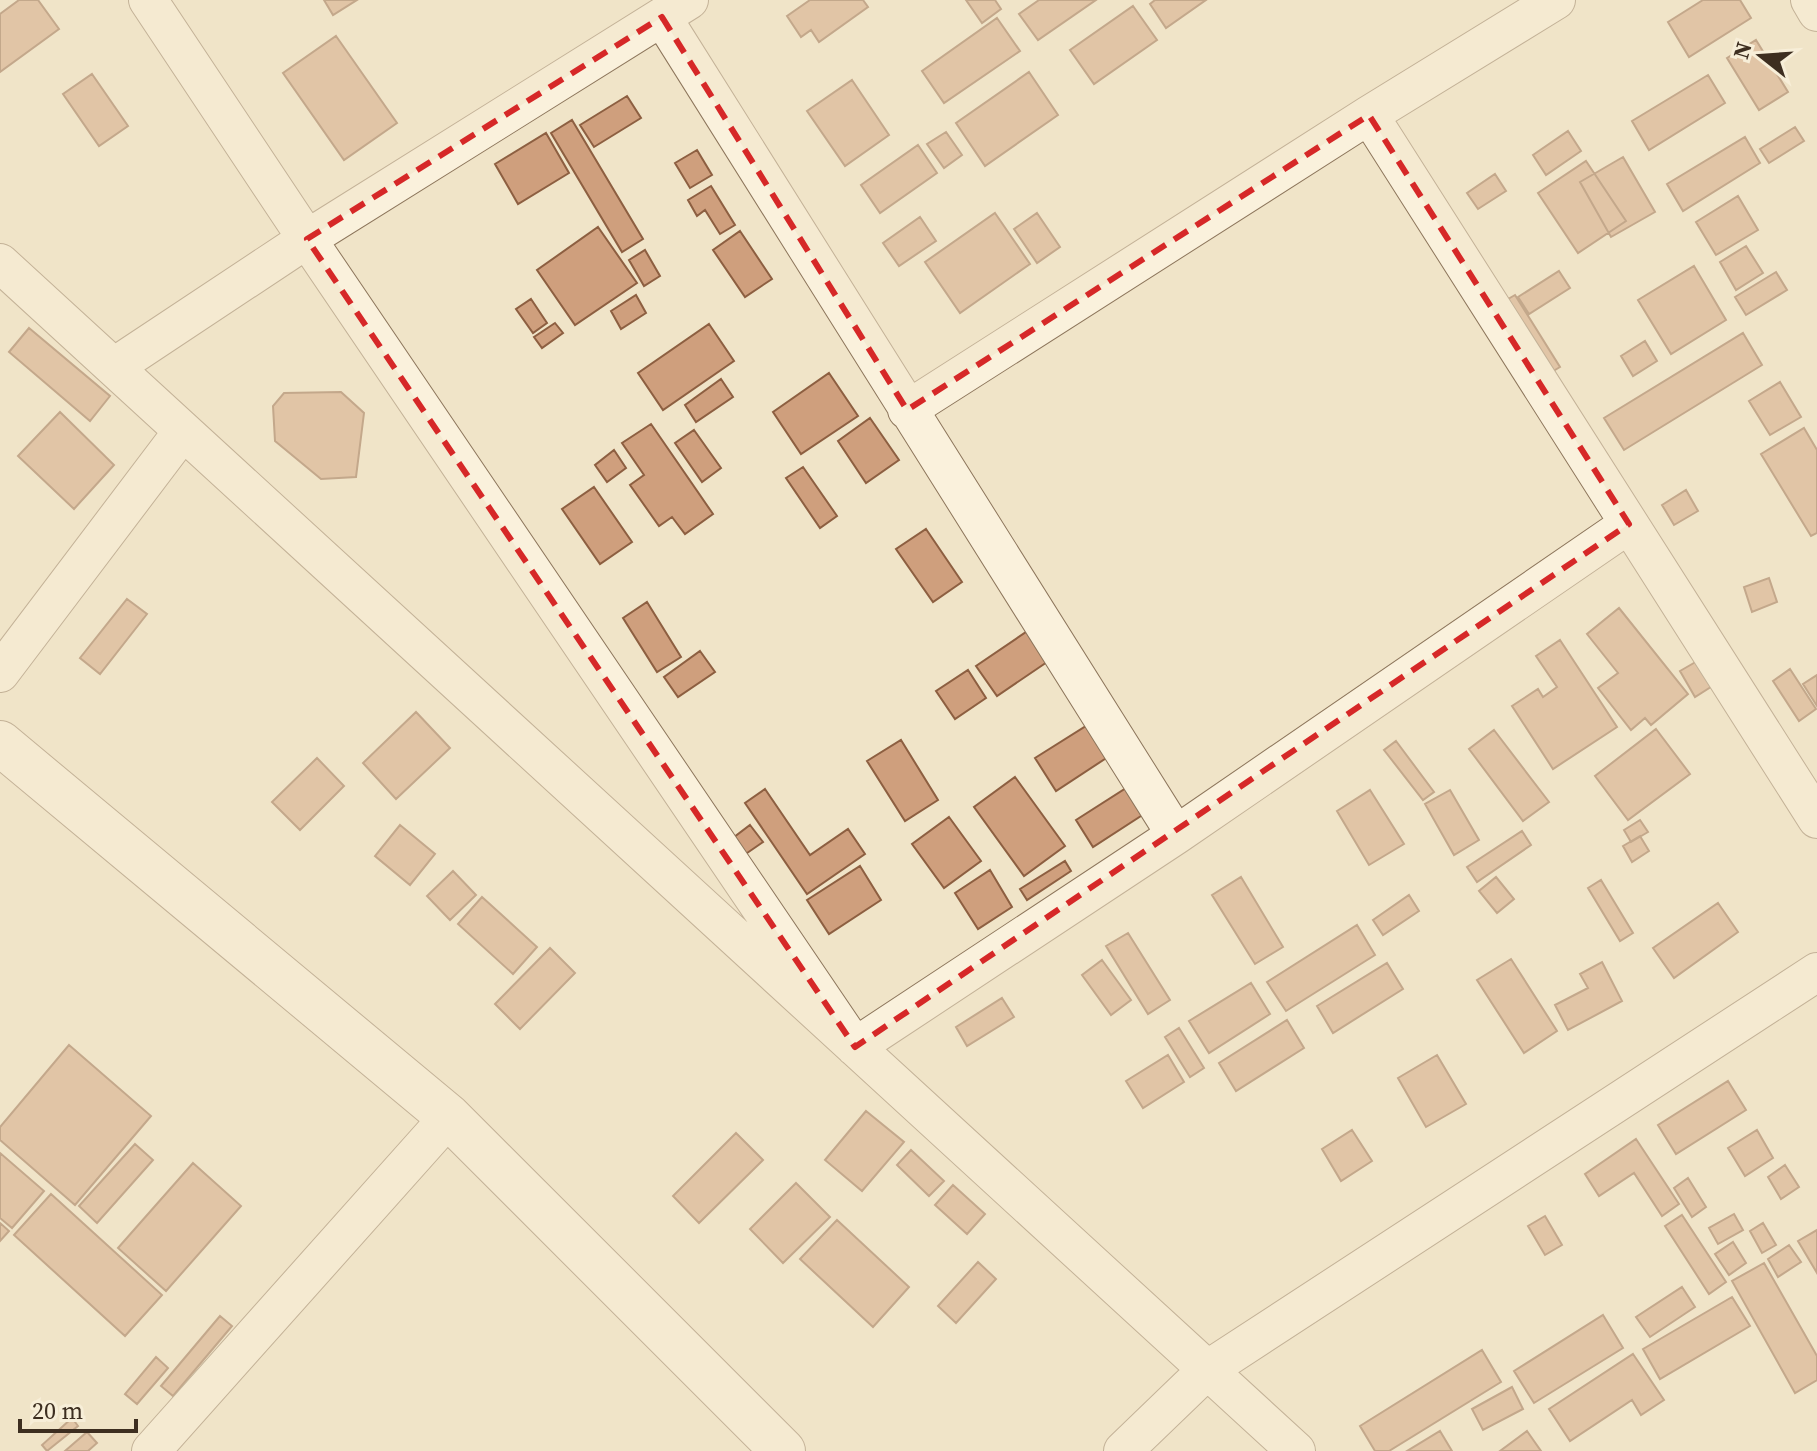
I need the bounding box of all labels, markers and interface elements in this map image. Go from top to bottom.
north arrow [1721,16,1801,96]
text: N [1725,38,1759,62]
scale bar [20,1383,136,1433]
text: 20 m [32,1394,83,1427]

